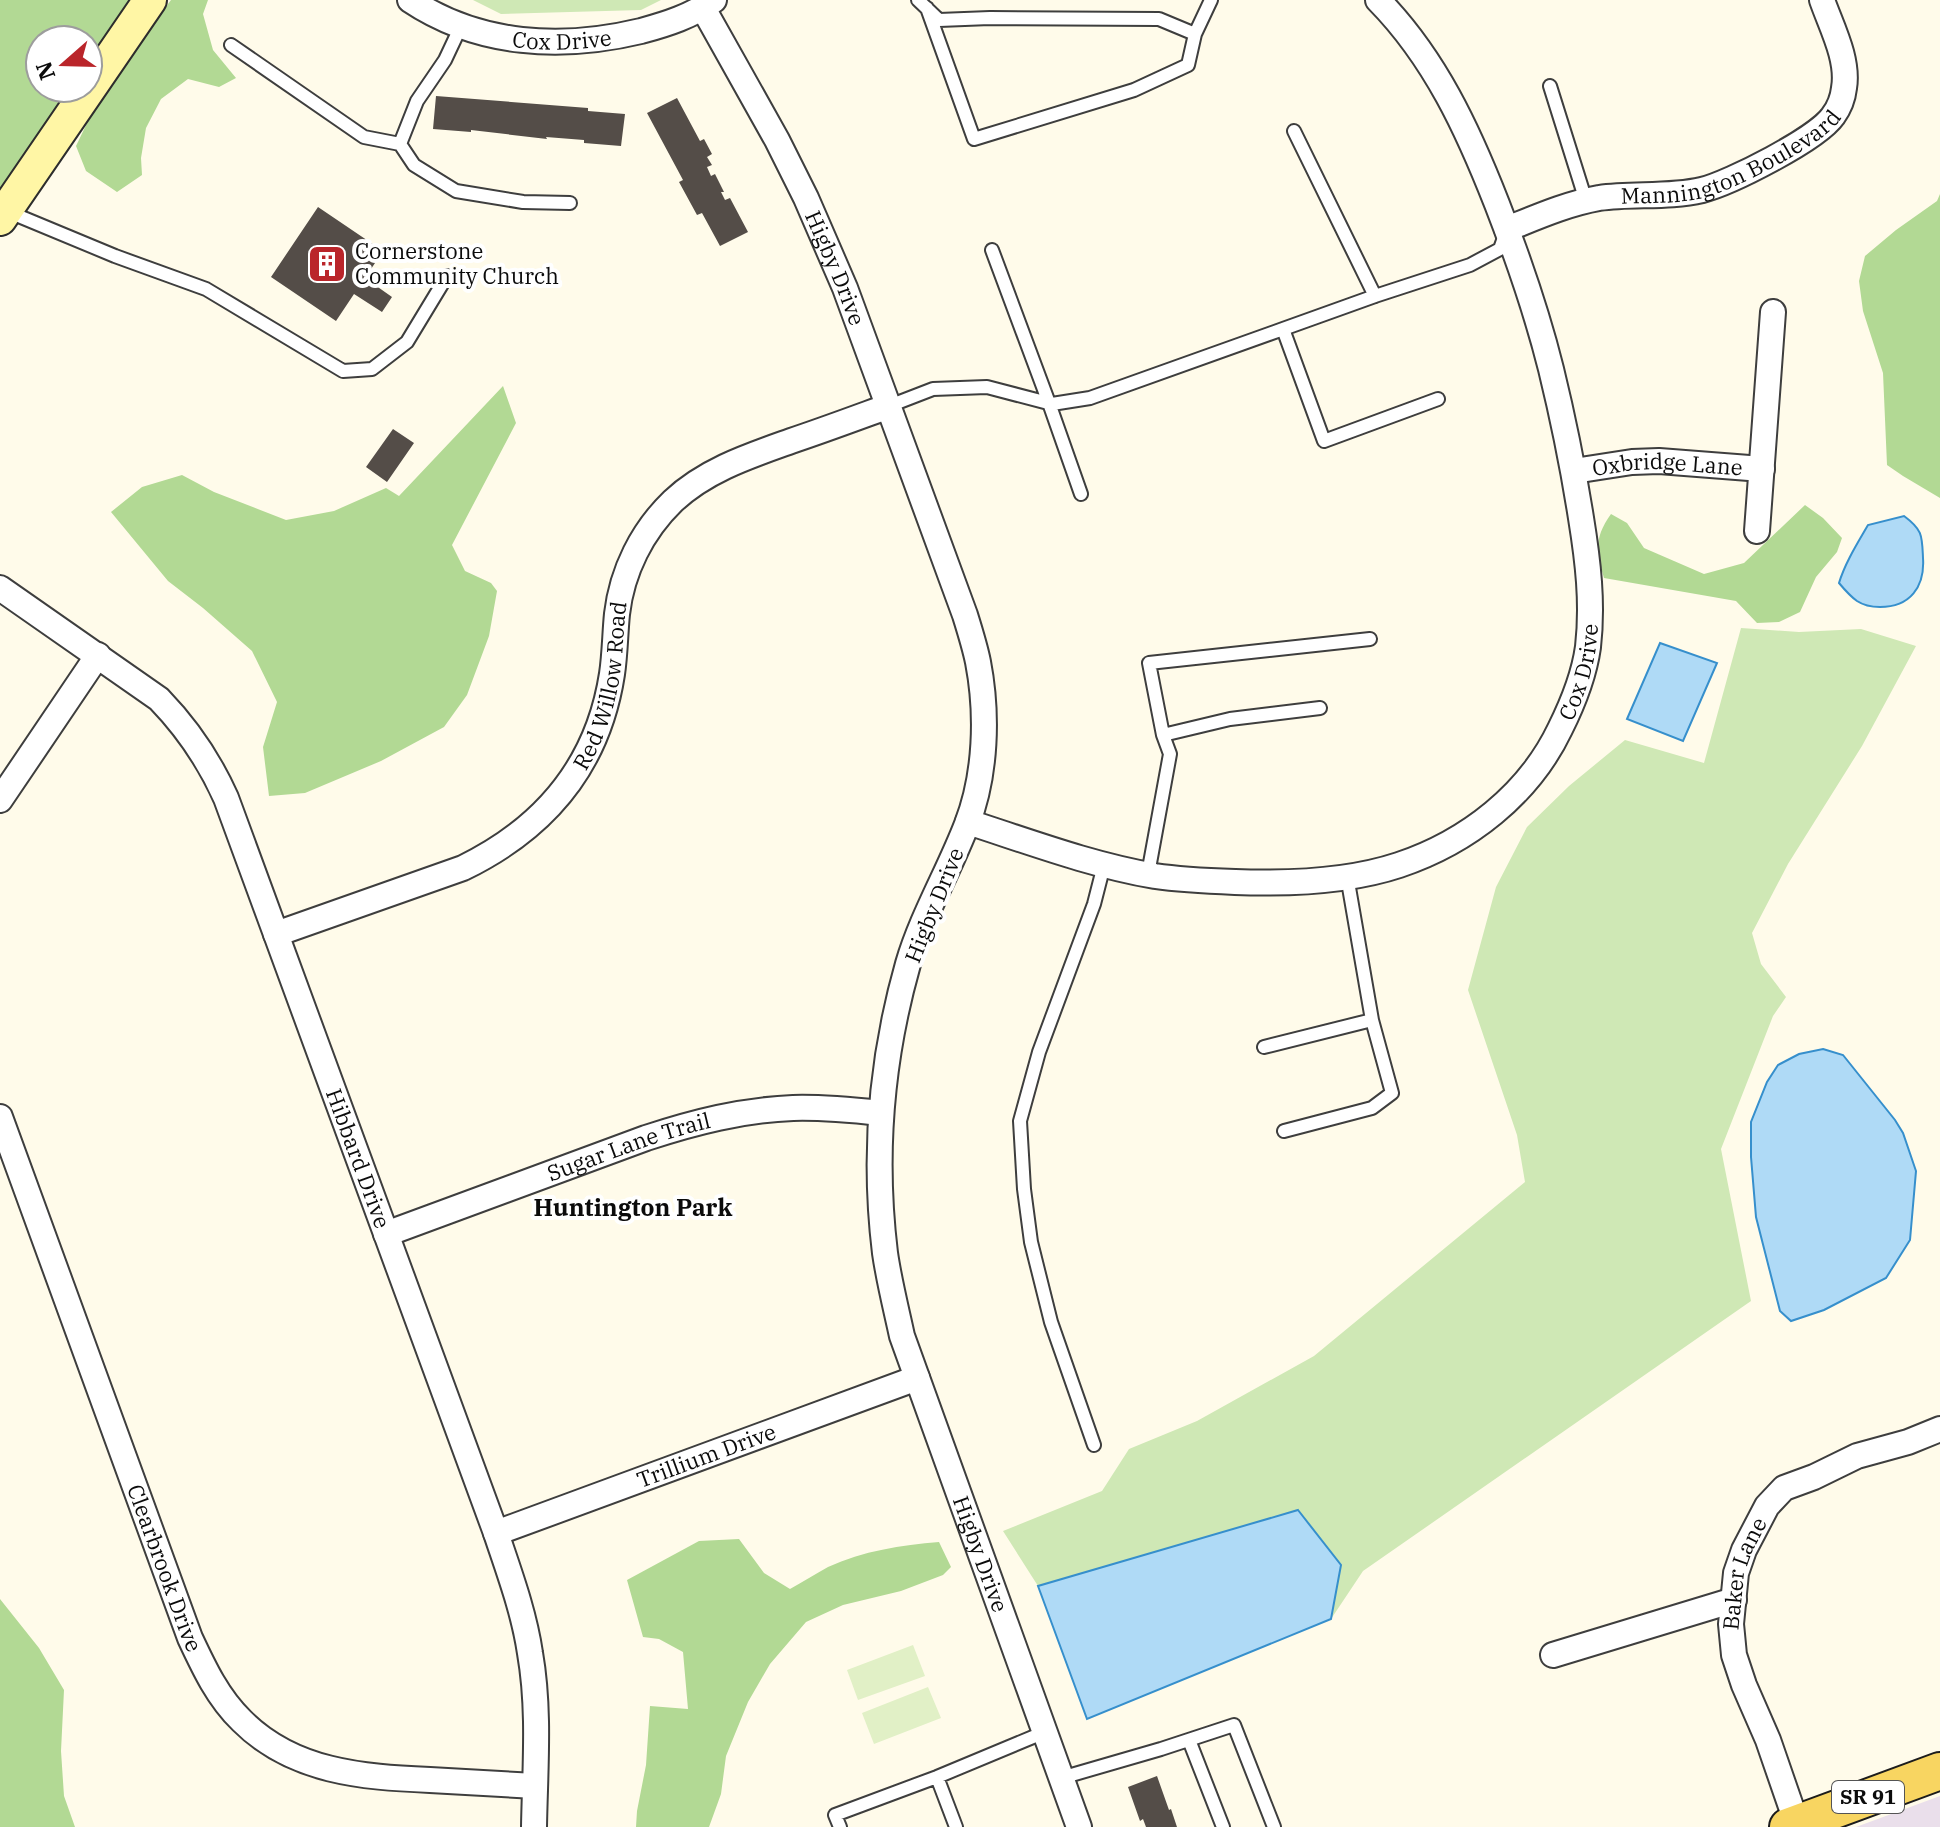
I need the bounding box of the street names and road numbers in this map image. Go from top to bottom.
street label: Cox Drive [511,22,613,56]
street label: Mannington Boulevard [1620,103,1847,210]
street label: Higby Drive [799,206,872,329]
street label: Oxbridge Lane [1590,446,1744,482]
street label: Red Willow Road [566,599,633,775]
street label: Cox Drive [1551,623,1604,725]
street label: Higby Drive [897,843,970,967]
street label: Hibbard Drive [320,1084,398,1232]
street label: Sugar Lane Trail [543,1105,713,1187]
street label: Trillium Drive [632,1416,780,1494]
street label: Clearbrook Drive [121,1480,209,1656]
street label: Higby Drive [947,1492,1015,1616]
street label: Baker Lane [1715,1512,1773,1631]
road number: SR 91 [1832,1781,1904,1813]

